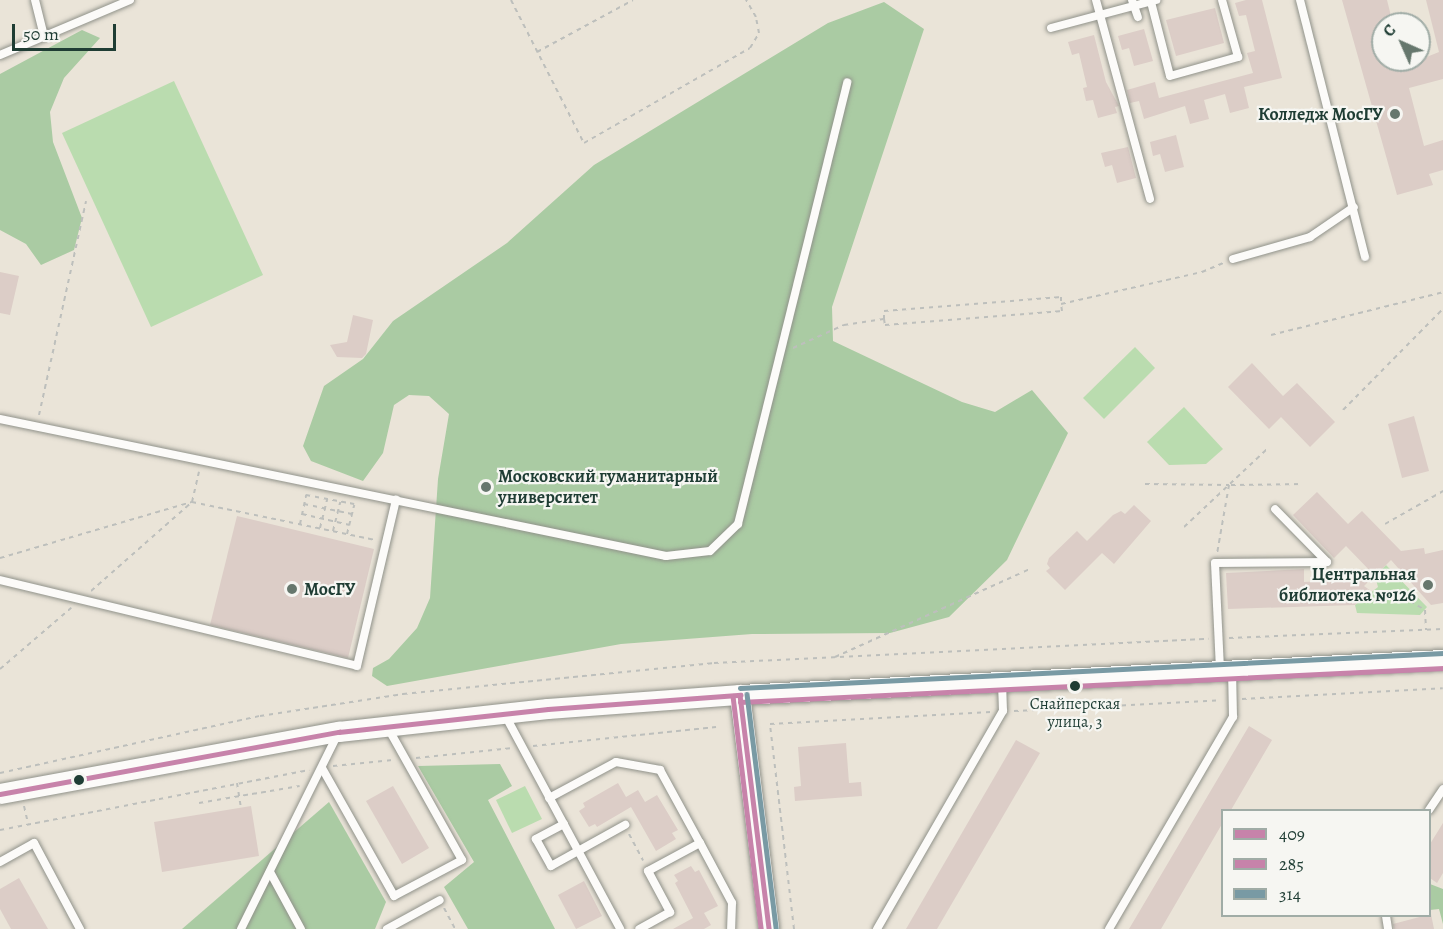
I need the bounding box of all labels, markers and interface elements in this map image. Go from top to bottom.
scale bar [15,12,118,50]
north arrow [1371,12,1431,72]
text: С [1378,19,1401,42]
text: 50 m [23,22,59,46]
place label: Колледж МосГУ [1258,103,1383,125]
marker: Колледж МосГУ [1388,107,1402,121]
place label: Московский гуманитарный университет [498,466,718,508]
marker: Московский гуманитарный университет [479,480,493,494]
place label: Центральная библиотека №126 [1279,564,1416,606]
place label: МосГУ [304,578,355,600]
marker: Центральная библиотека №126 [1421,578,1435,592]
marker: МосГУ [285,582,299,596]
marker: Снайперская улица, 3 [1069,680,1081,692]
place label: Снайперская улица, 3 [1030,694,1120,732]
unlabelled marker [73,774,85,786]
legend [1221,809,1431,917]
text: 409 [1279,822,1305,846]
text: 285 [1279,852,1304,876]
text: 314 [1279,882,1301,906]

